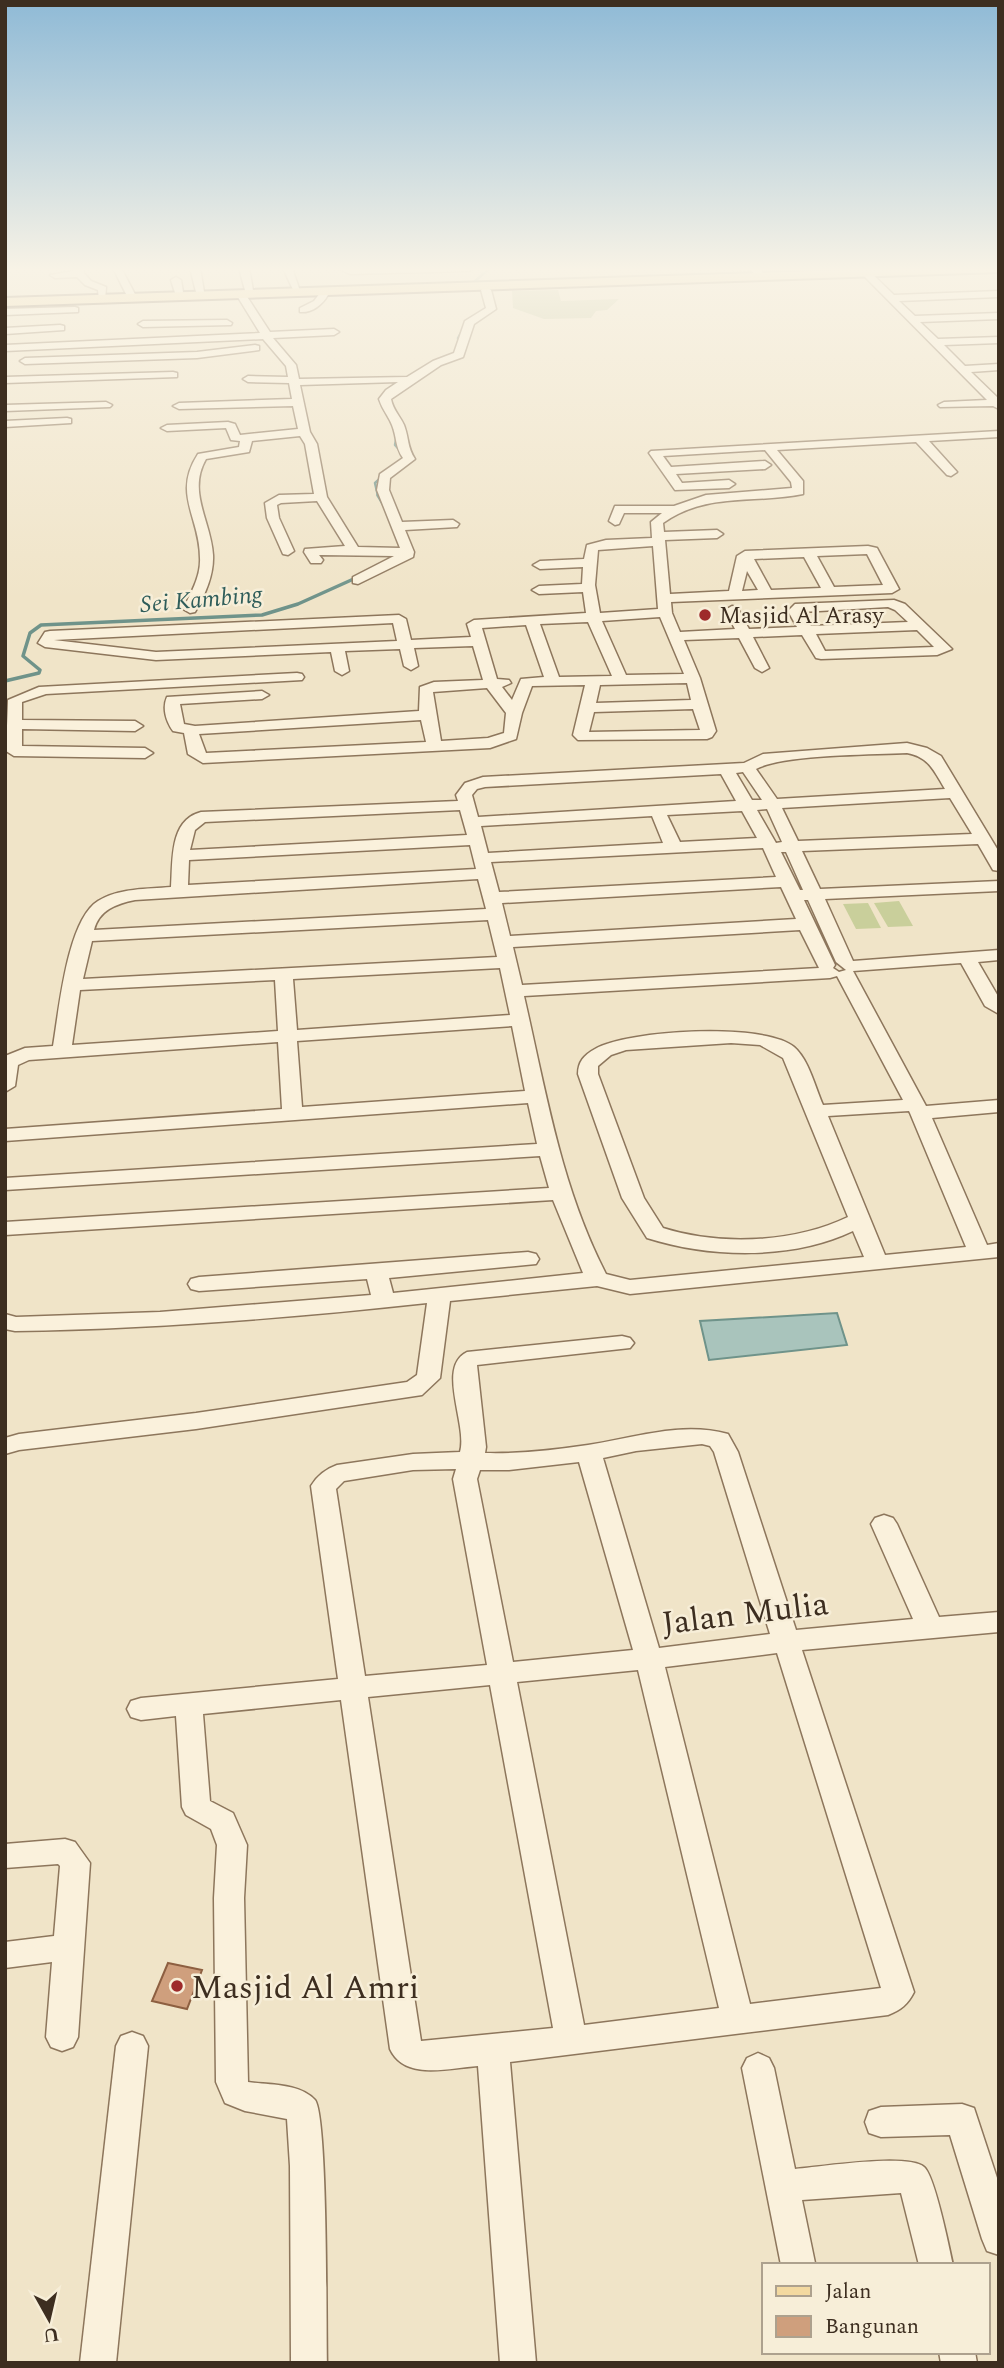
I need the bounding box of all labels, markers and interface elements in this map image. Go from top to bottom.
water label: Sei Kambing [139,577,265,623]
place label: Masjid Al Arasy [719,599,885,634]
marker: Masjid Al Arasy [697,607,713,623]
street label: Jalan Mulia [659,1579,831,1649]
place label: Masjid Al Amri [191,1963,419,2013]
marker: Masjid Al Amri [169,1978,185,1994]
legend [762,2263,990,2354]
text: Jalan [825,2276,871,2308]
north arrow [14,2284,84,2354]
text: Bangunan [825,2311,919,2343]
text: U [41,2319,61,2350]

